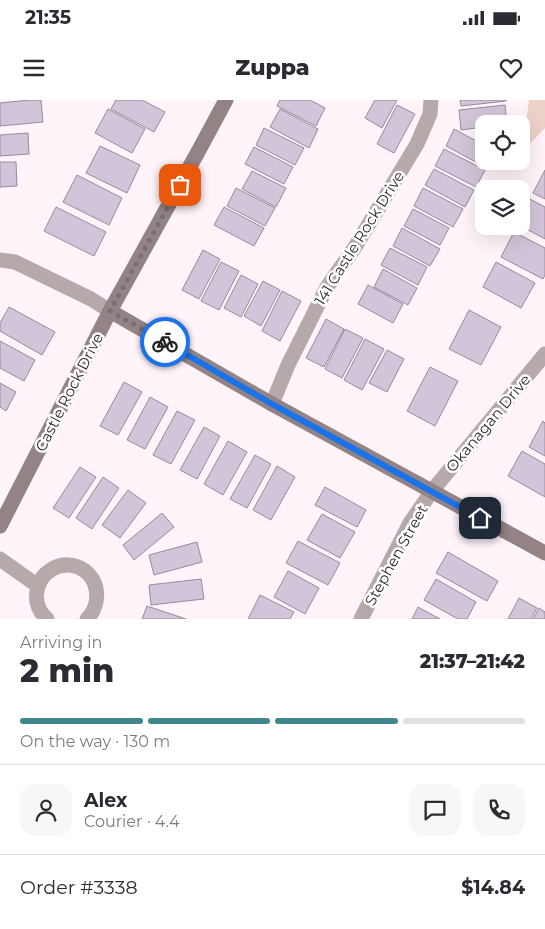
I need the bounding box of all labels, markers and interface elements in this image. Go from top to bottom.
text: 21:35 [25,6,71,29]
icon: menu [20,54,48,82]
text: Zuppa [235,54,310,81]
icon: heart [497,54,525,82]
map controls [475,115,530,235]
button: locate [475,115,530,170]
pin [159,164,201,206]
street label: 141 Castle Rock Drive [310,167,408,309]
icon: bag [166,171,194,199]
button: layers [475,180,530,235]
courier [140,317,190,367]
icon: bike [151,328,179,356]
street label: Castle Rock Drive [31,330,107,454]
street label: Okanagan Drive [442,370,534,476]
pin [459,497,501,539]
street label: Stephen Street [360,501,432,609]
icon: home [466,504,494,532]
text: Arriving in [20,633,102,652]
text: 21:37–21:42 [420,650,525,673]
text: 2 min [20,651,114,690]
text: On the way · 130 m [20,732,170,751]
button: person [20,784,72,836]
button: chat [409,784,461,836]
button: phone [473,784,525,836]
text: Alex [84,789,127,812]
text: Courier · 4.4 [84,812,180,831]
text: Order #3338 [20,876,138,899]
text: $14.84 [461,876,525,899]

